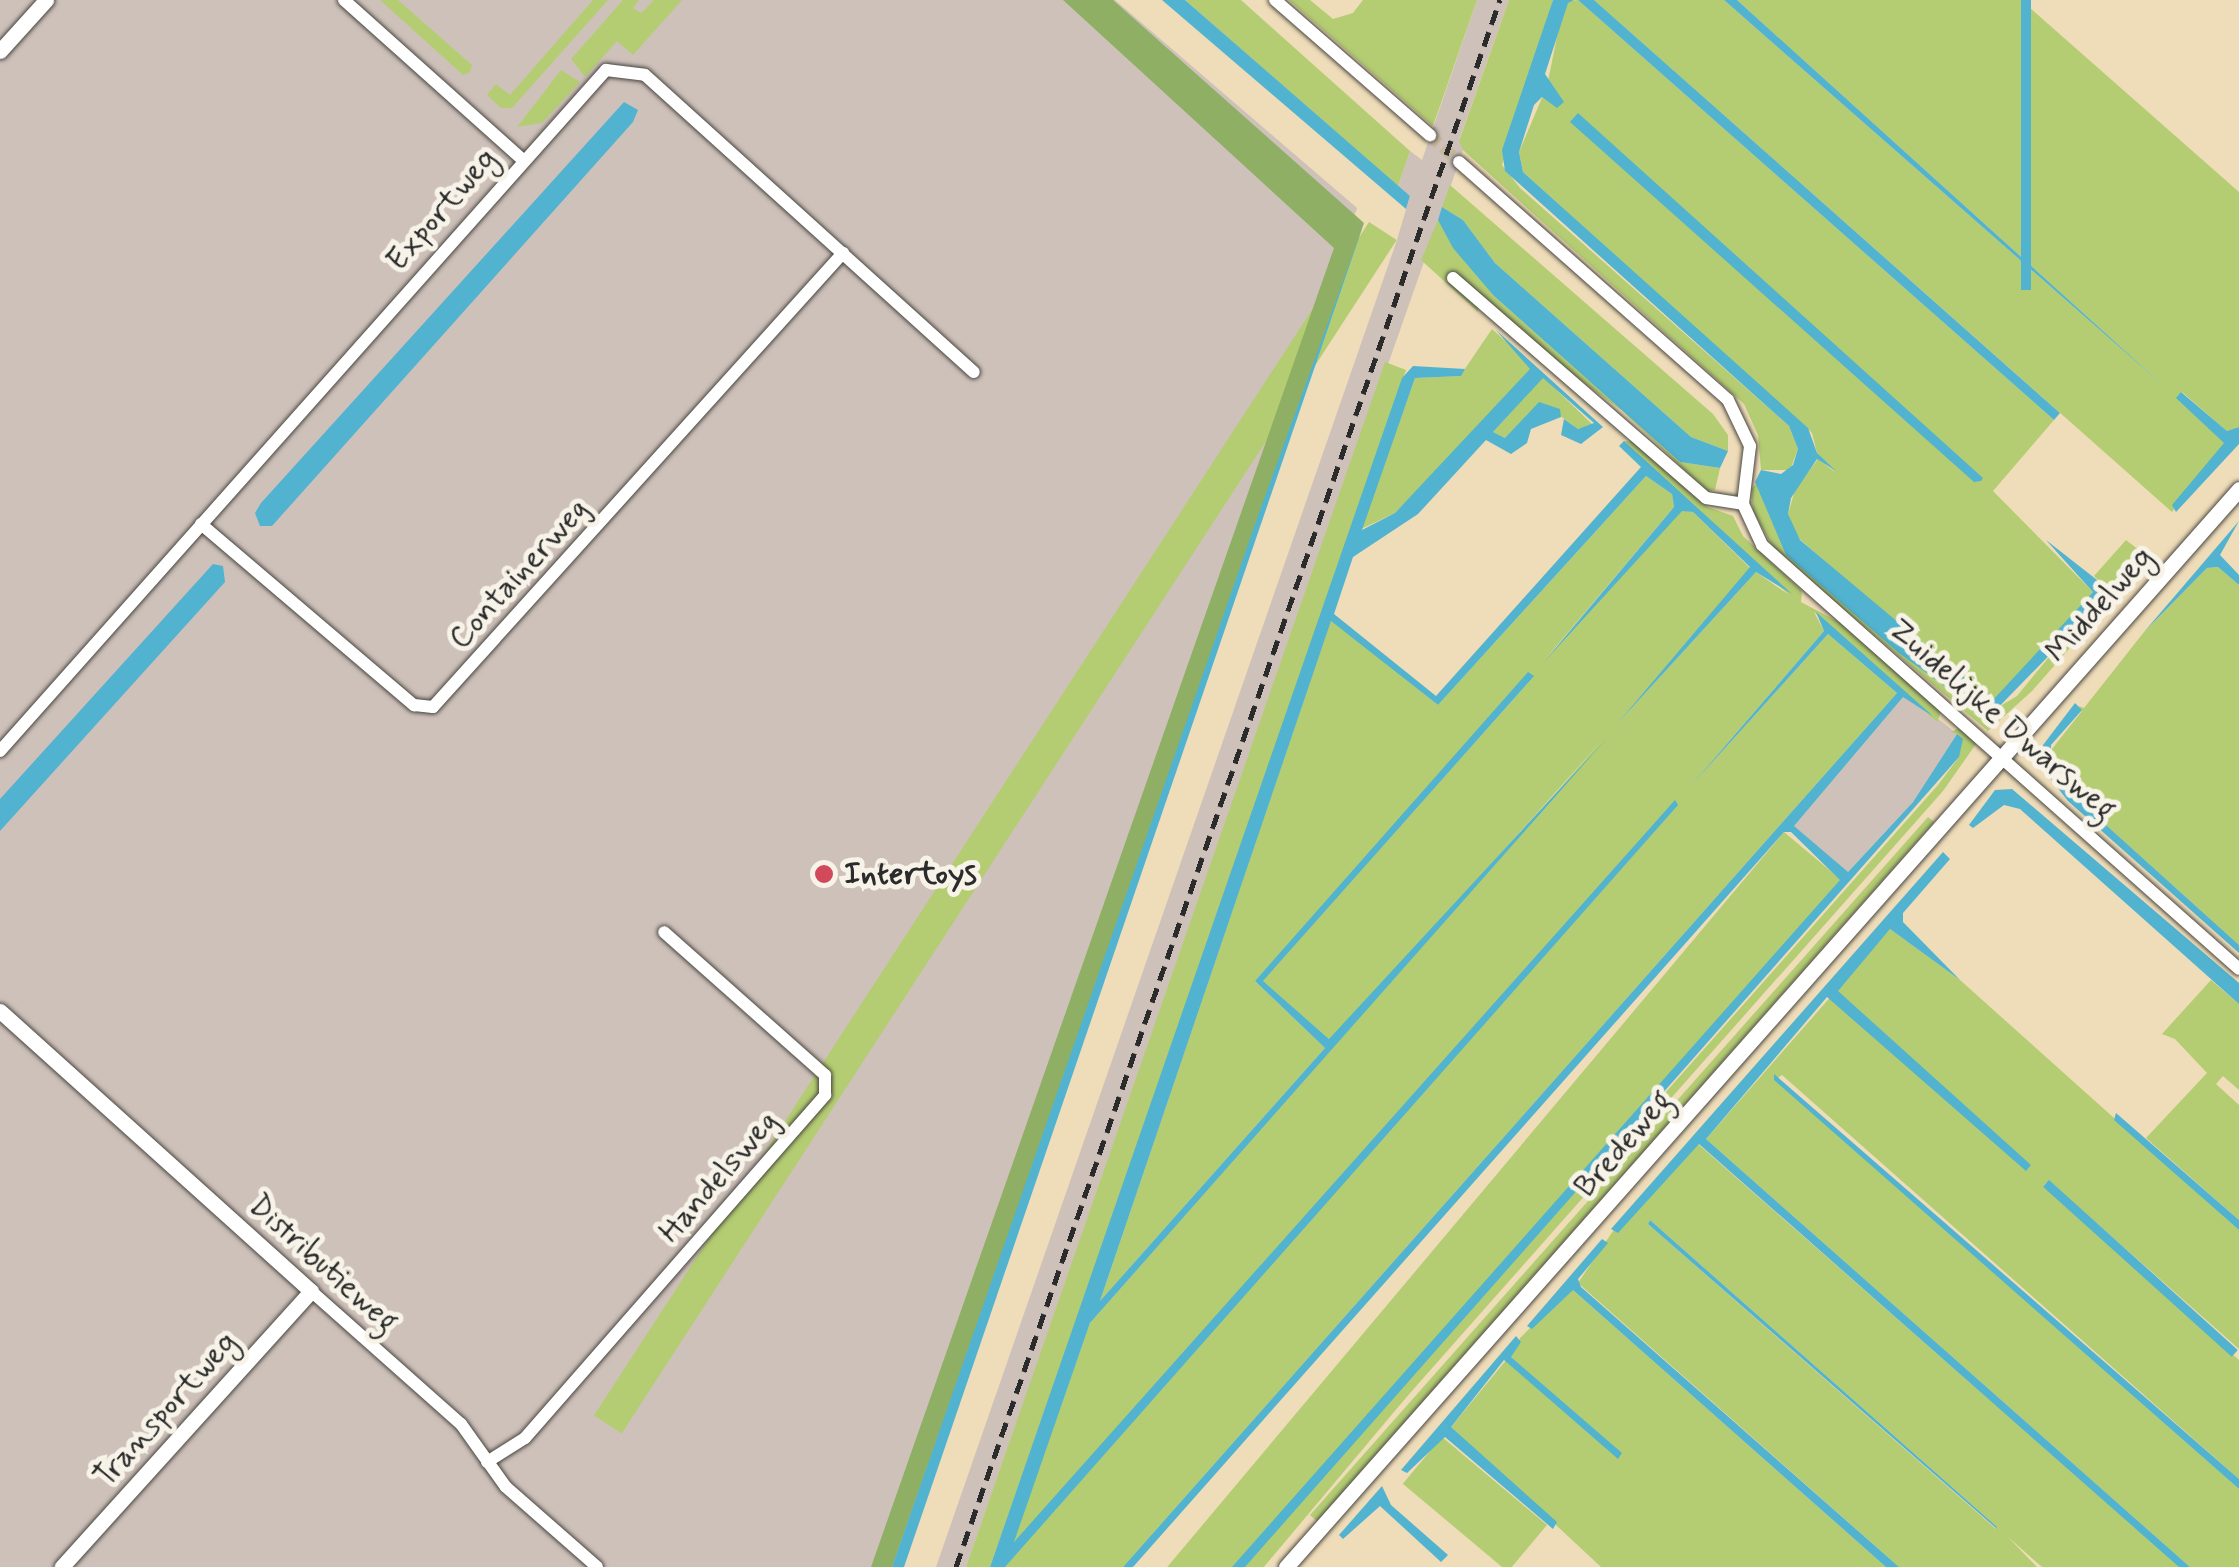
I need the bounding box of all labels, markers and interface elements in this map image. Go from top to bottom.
street label: Exportweg [378,141,506,279]
street label: Containerweg [441,490,597,658]
street label: Middelweg [2038,539,2162,671]
street label: Zuidelijke Dwarsweg [1880,610,2124,830]
place label: Intertoys [844,855,977,893]
marker: Intertoys [813,863,835,885]
street label: Bredeweg [1567,1082,1681,1206]
street label: Handelsweg [651,1103,787,1251]
street label: Distributieweg [240,1187,406,1341]
street label: Transportweg [86,1324,246,1496]

